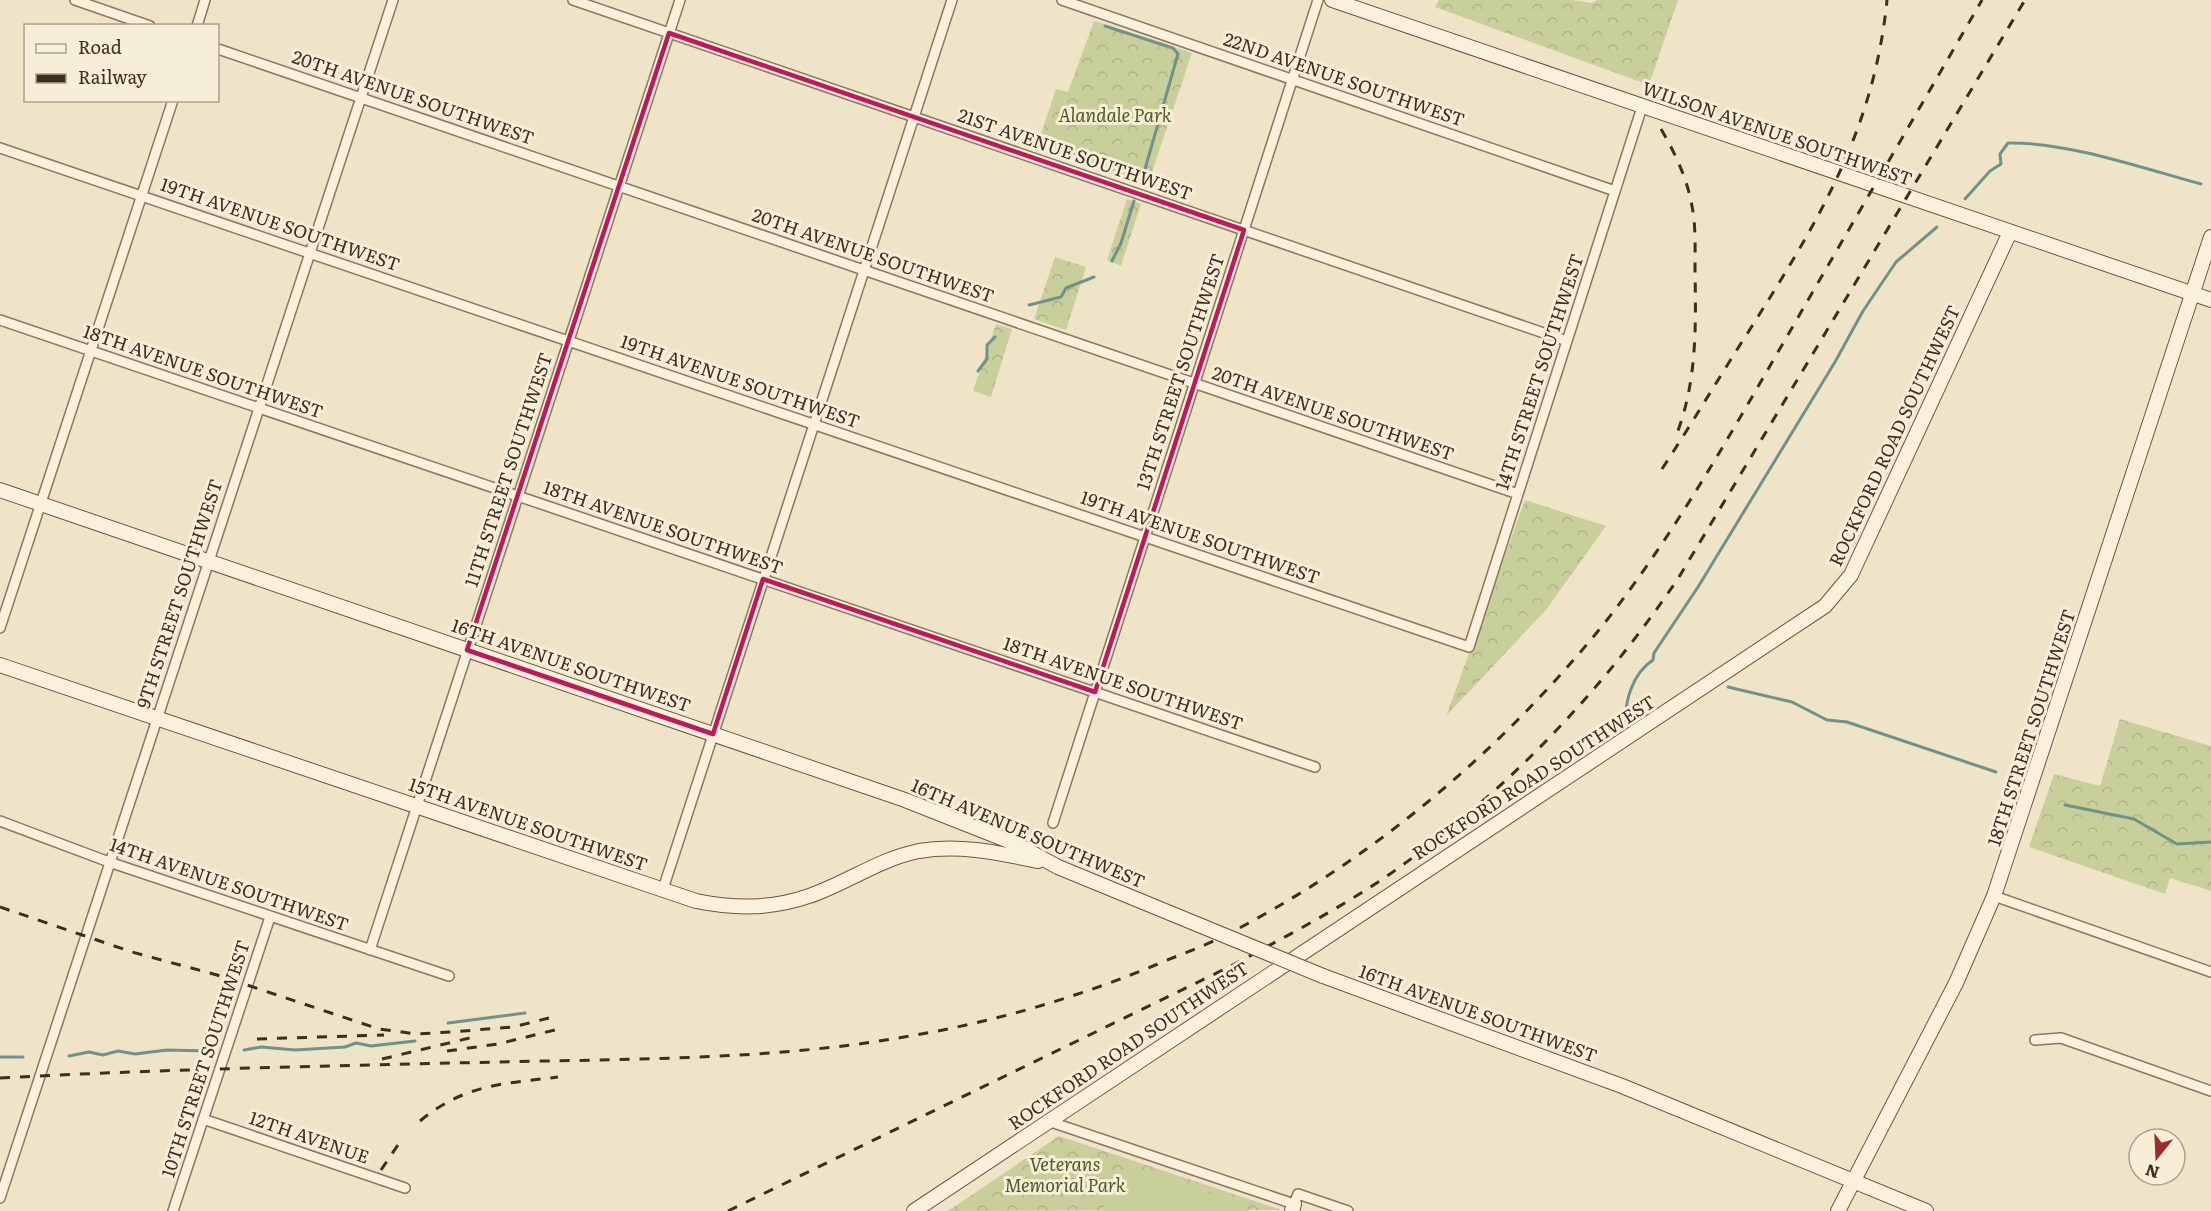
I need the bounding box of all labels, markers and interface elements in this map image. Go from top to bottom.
legend [24,24,219,102]
street label: 22ND AVENUE SOUTHWEST [1220,25,1469,133]
text: Road [78,33,122,60]
street label: 20TH AVENUE SOUTHWEST [289,42,538,151]
text: Railway [78,63,147,90]
street label: WILSON AVENUE SOUTHWEST [1639,74,1916,192]
street label: 21ST AVENUE SOUTHWEST [954,101,1196,206]
park label: Alandale Park [1058,101,1172,128]
street label: 19TH AVENUE SOUTHWEST [157,170,404,277]
street label: 20TH AVENUE SOUTHWEST [749,200,998,309]
street label: 13TH STREET SOUTHWEST [1129,250,1231,493]
street label: 14TH STREET SOUTHWEST [1488,250,1590,493]
street label: ROCKFORD ROAD SOUTHWEST [1821,300,1966,570]
street label: 18TH AVENUE SOUTHWEST [80,317,327,424]
street label: 19TH AVENUE SOUTHWEST [617,327,864,434]
street label: 11TH STREET SOUTHWEST [457,349,558,590]
street label: 20TH AVENUE SOUTHWEST [1209,358,1458,467]
street label: 18TH AVENUE SOUTHWEST [540,473,787,580]
street label: 9TH STREET SOUTHWEST [129,475,228,712]
street label: 19TH AVENUE SOUTHWEST [1077,483,1324,590]
street label: 18TH STREET SOUTHWEST [1979,606,2082,849]
street label: 16TH AVENUE SOUTHWEST [448,611,695,718]
street label: 18TH AVENUE SOUTHWEST [1000,629,1247,736]
street label: ROCKFORD ROAD SOUTHWEST [1406,688,1660,866]
street label: 15TH AVENUE SOUTHWEST [405,770,652,877]
street label: 16TH AVENUE SOUTHWEST [907,771,1150,894]
street label: 14TH AVENUE SOUTHWEST [106,830,353,937]
street label: 10TH STREET SOUTHWEST [153,936,256,1181]
street label: ROCKFORD ROAD SOUTHWEST [1002,954,1254,1136]
street label: 16TH AVENUE SOUTHWEST [1356,957,1601,1068]
street label: 12TH AVENUE [246,1103,373,1170]
north arrow [2127,1127,2187,1187]
park label: Veterans Memorial Park [1004,1150,1126,1198]
text: N [2142,1159,2162,1186]

